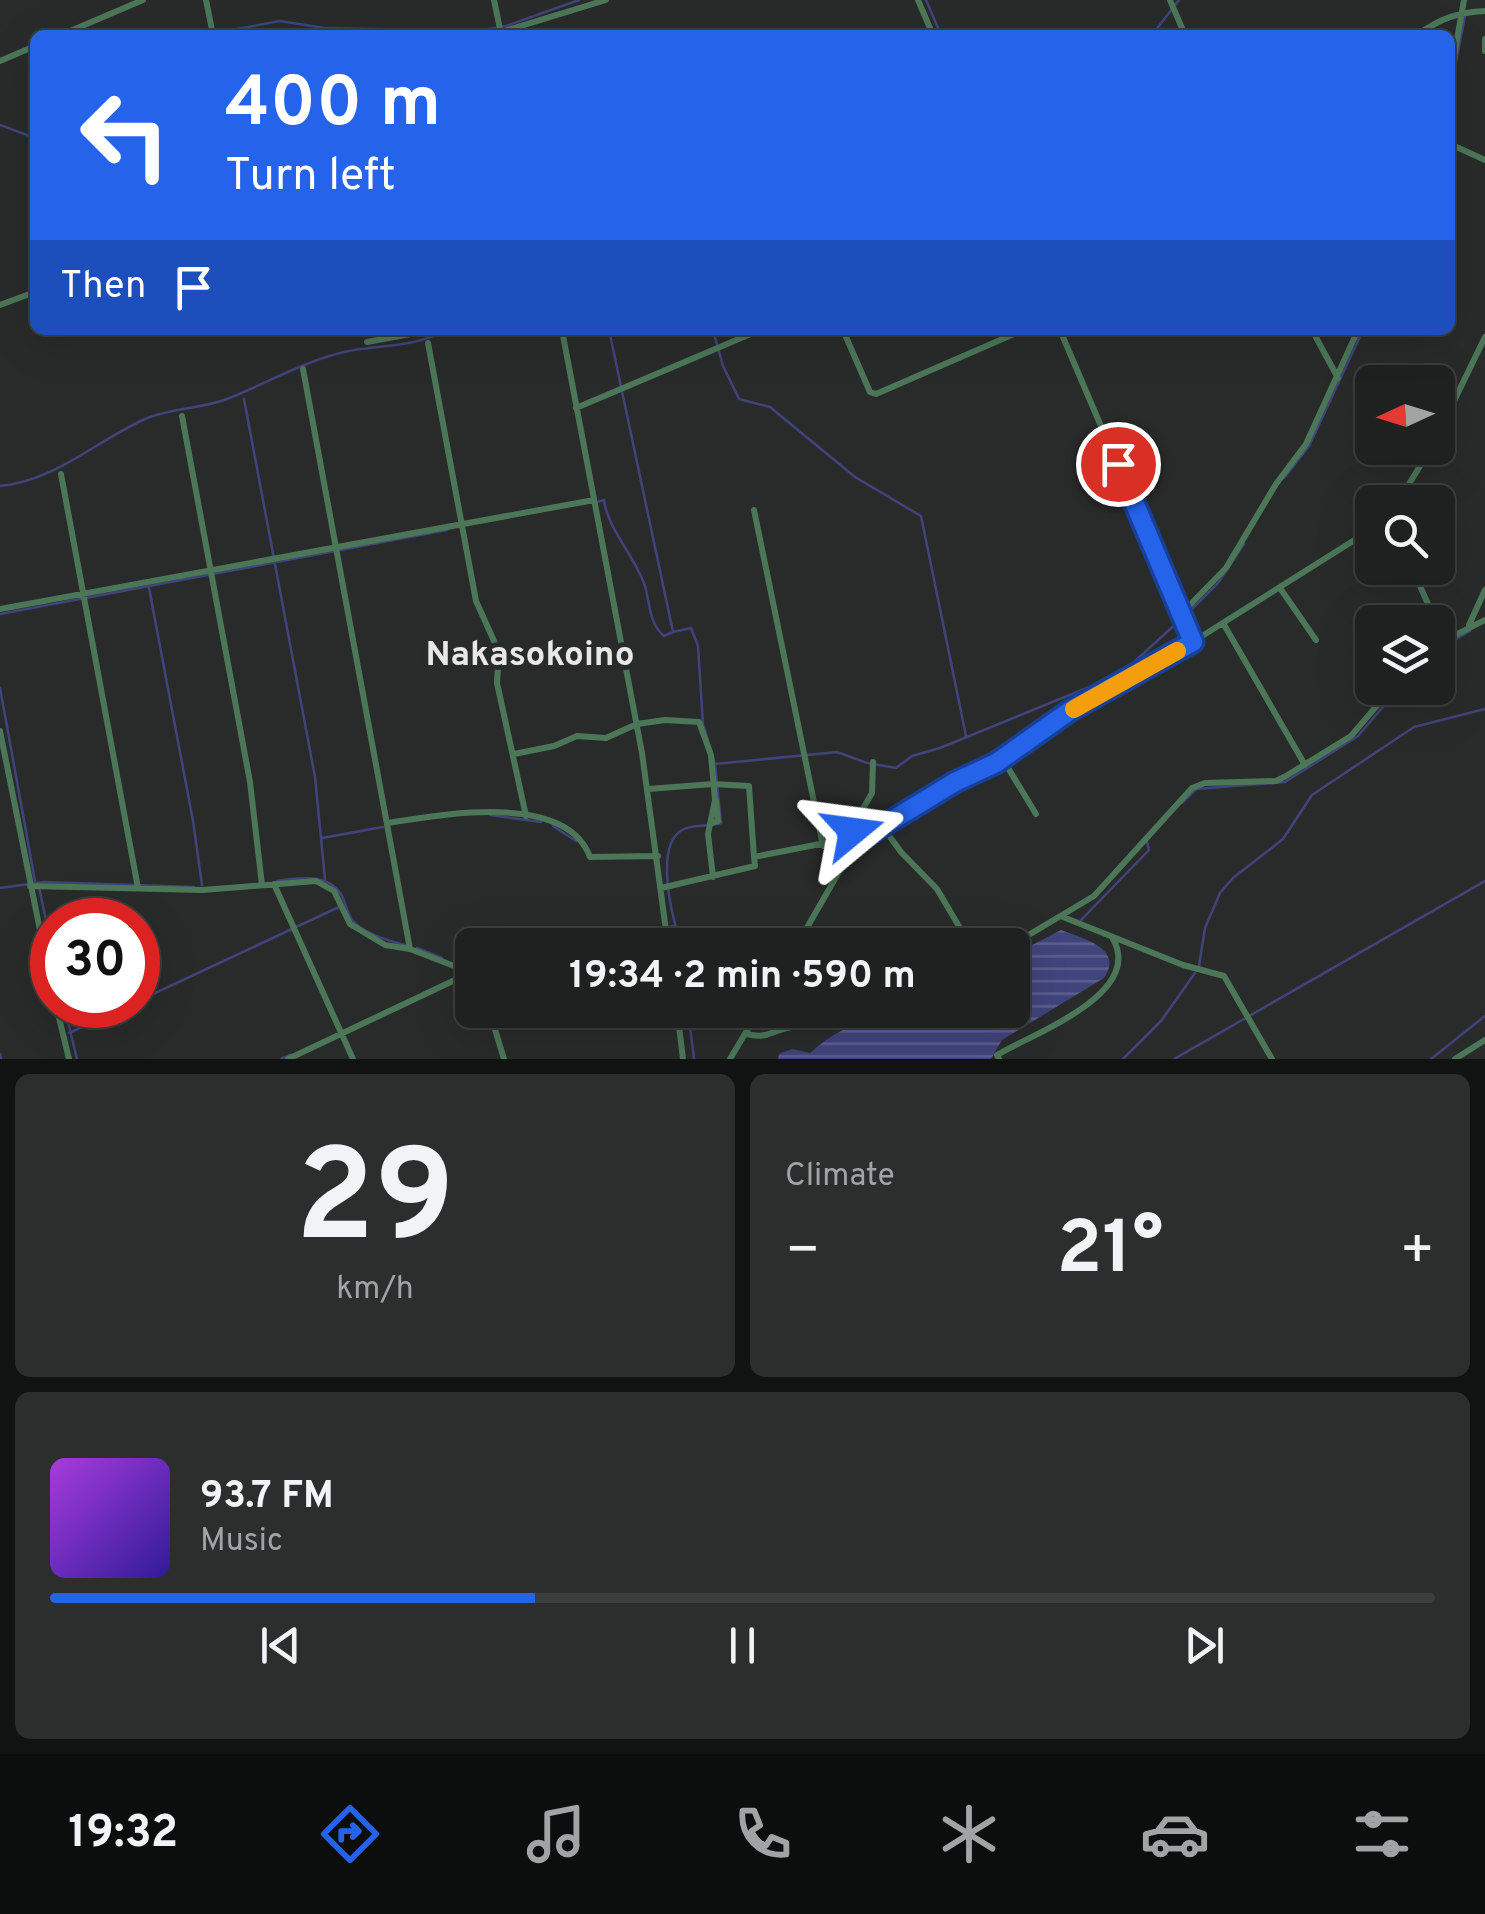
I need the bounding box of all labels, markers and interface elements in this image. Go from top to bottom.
text: 400 m [225,62,441,151]
icon: left [60,70,190,200]
text: Turn left [225,149,396,206]
icon: arrive [166,260,221,315]
text: Then [60,263,146,312]
north arrow [1355,365,1455,465]
map controls [1355,365,1455,705]
pin [1076,422,1161,507]
icon: arrive [1091,437,1146,492]
button: search [1355,485,1455,585]
button: layers [1355,605,1455,705]
district label: Nakasokoino [425,634,635,678]
position arrow [801,779,905,883]
speed limit sign: 30 [30,898,160,1028]
text: 19:34 · 2 min · 590 m [569,953,916,1002]
text: 29 [295,1122,455,1287]
text: Climate [785,1157,895,1197]
text: 21° [1056,1205,1164,1300]
text: − [785,1218,820,1288]
text: + [1400,1218,1435,1288]
text: km/h [336,1270,414,1310]
text: 93.7 FM [200,1473,334,1522]
text: Music [200,1522,283,1562]
icon: previous [253,1618,308,1673]
icon: pause [715,1618,770,1673]
icon: next [1177,1618,1232,1673]
icon: directions [315,1799,385,1869]
icon: music [521,1799,591,1869]
icon: phone [728,1799,798,1869]
icon: climate [934,1799,1004,1869]
icon: car [1140,1799,1210,1869]
icon: filters [1347,1799,1417,1869]
text: 19:32 [68,1806,178,1863]

